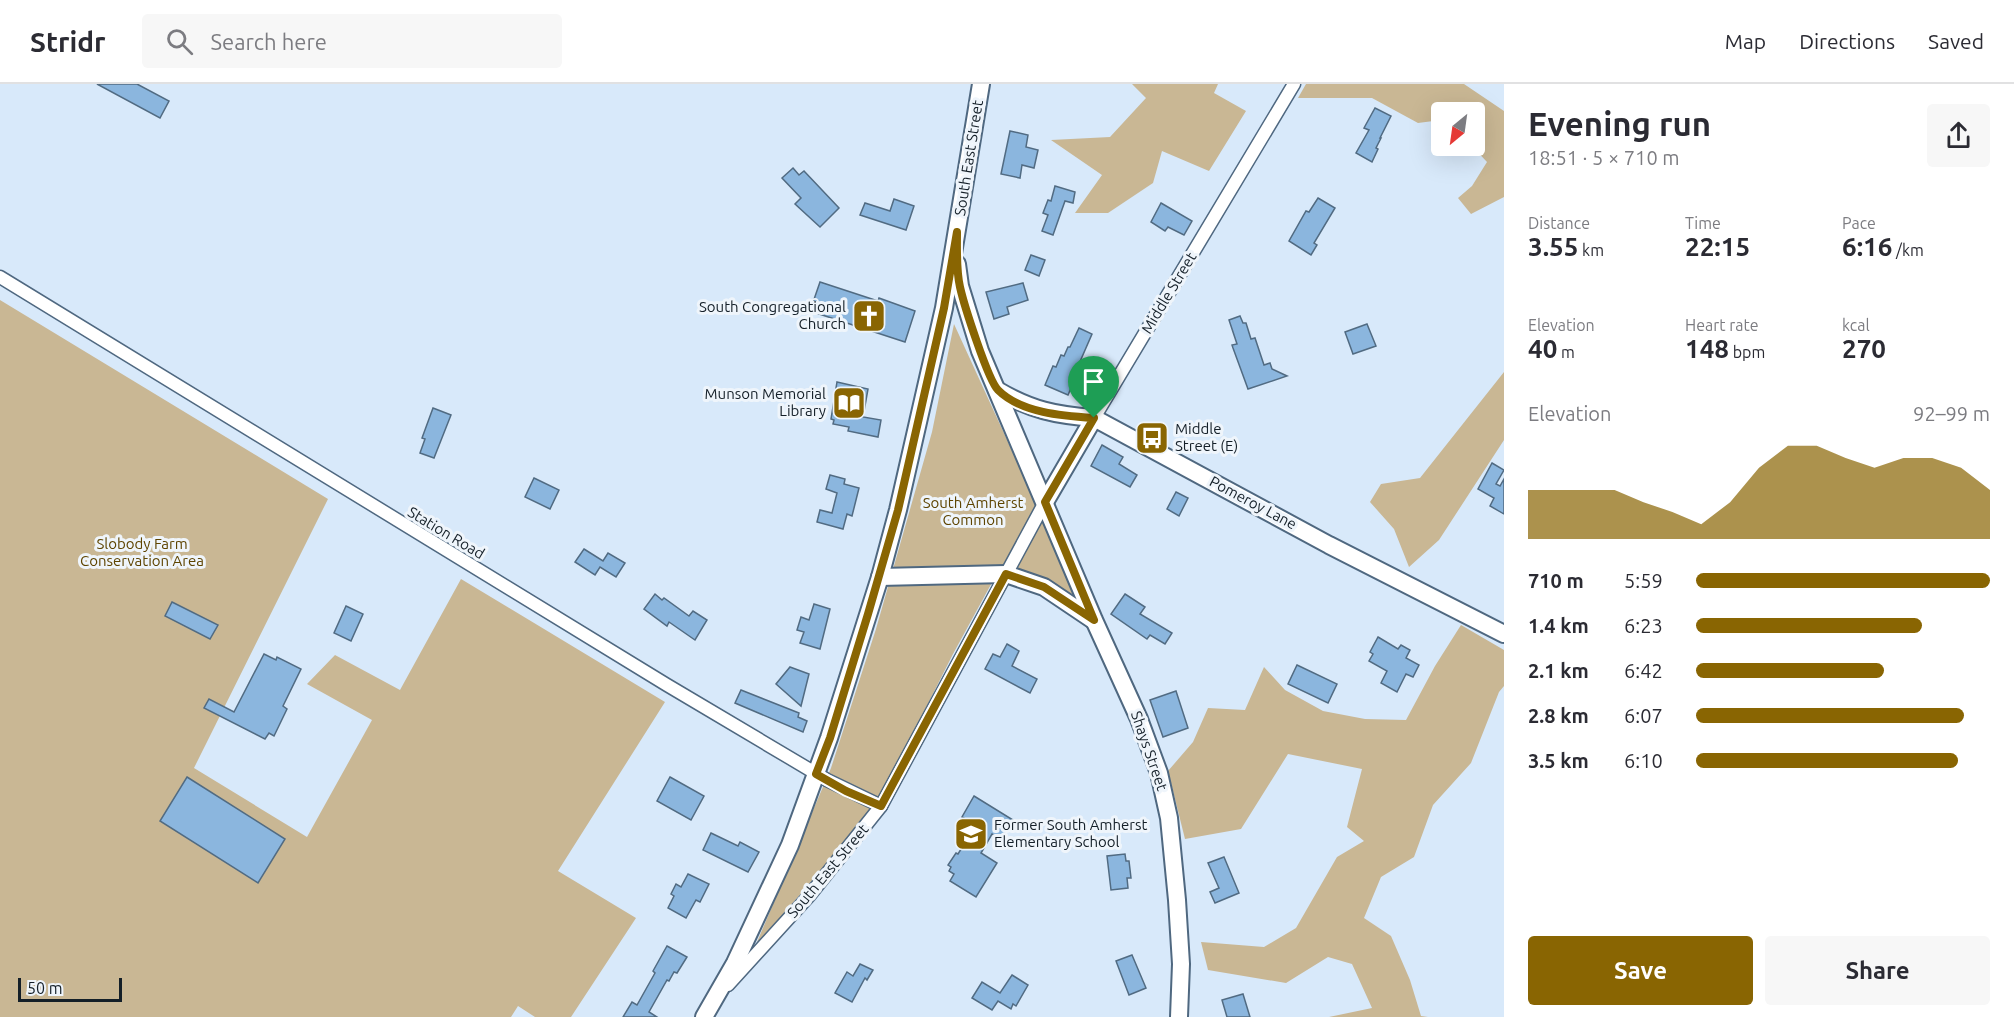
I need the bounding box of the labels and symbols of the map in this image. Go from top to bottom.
street label: South East Street [951,99,986,217]
north arrow [1431,102,1485,156]
street label: Middle Street [1138,249,1200,336]
place label: South Congregational Church [699,298,846,332]
church icon: South Congregational Church [851,298,887,334]
pin [1068,356,1119,418]
place label: Munson Memorial Library [705,385,826,419]
library icon: Munson Memorial Library [831,385,867,421]
bus stop icon: Middle Street (E) [1134,420,1170,456]
place label: Middle Street (E) [1175,420,1238,454]
street label: Pomeroy Lane [1207,472,1300,533]
park label: South Amherst Common [923,494,1023,528]
street label: Station Road [405,503,488,562]
park label: Slobody Farm Conservation Area [80,535,204,569]
street label: Shays Street [1128,709,1171,793]
school or university icon: Former South Amherst Elementary School [953,816,989,852]
place label: Former South Amherst Elementary School [994,816,1148,850]
street label: South East Street [784,820,872,921]
scale bar [18,975,122,1002]

